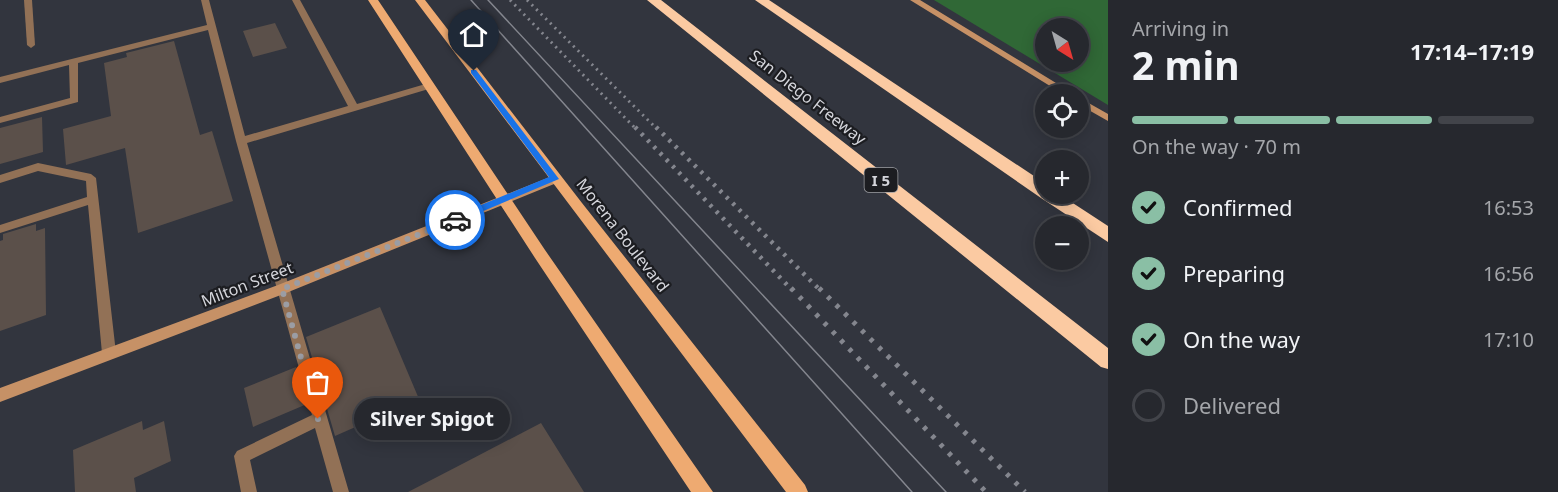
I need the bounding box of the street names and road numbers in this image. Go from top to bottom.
street label: San Diego Freeway [745,45,872,150]
road number: I 5 [864,168,898,192]
street label: Morena Boulevard [572,174,674,296]
street label: Milton Street [198,256,296,312]

